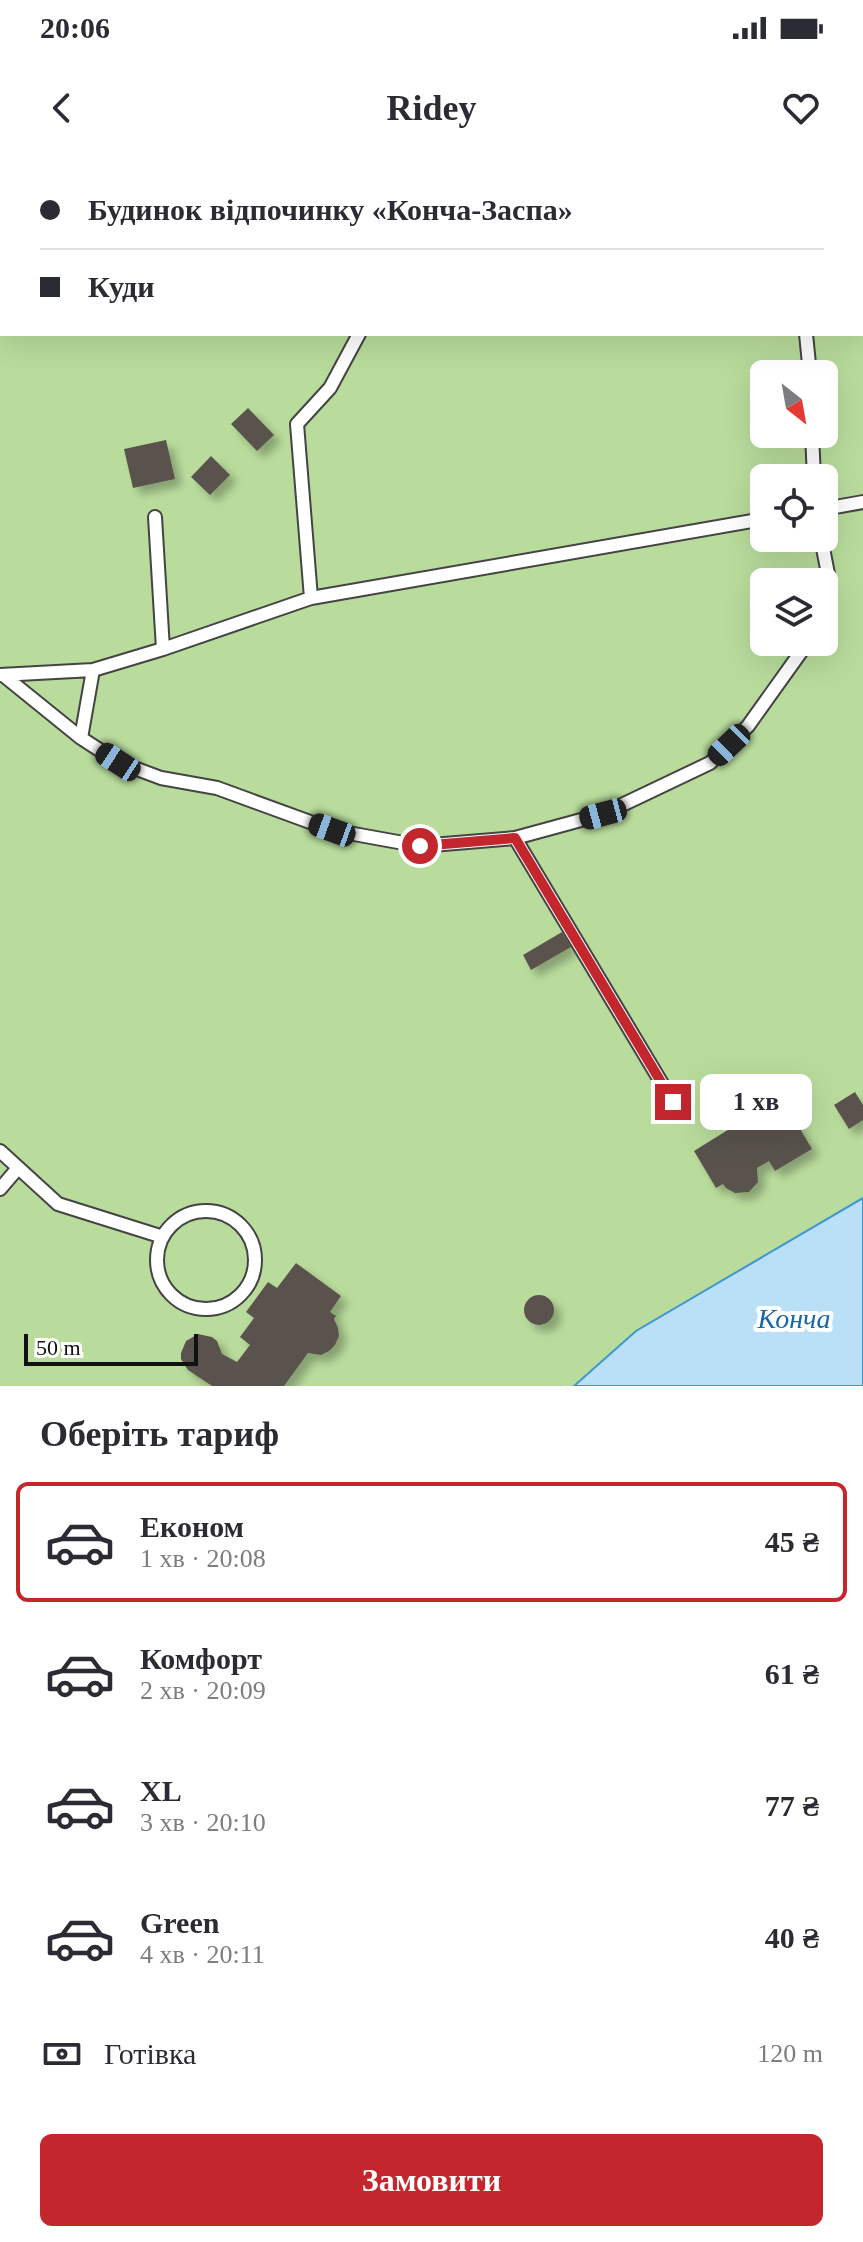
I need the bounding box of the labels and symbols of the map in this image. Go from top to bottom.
north arrow [750,360,838,448]
car [703,720,755,770]
car [91,739,145,785]
car [577,796,629,832]
car [305,811,359,849]
route start [402,828,438,864]
callout: 1 хв [701,1074,813,1130]
route end [655,1084,691,1120]
water label: Конча [757,1303,830,1334]
scale bar [24,1330,198,1366]

